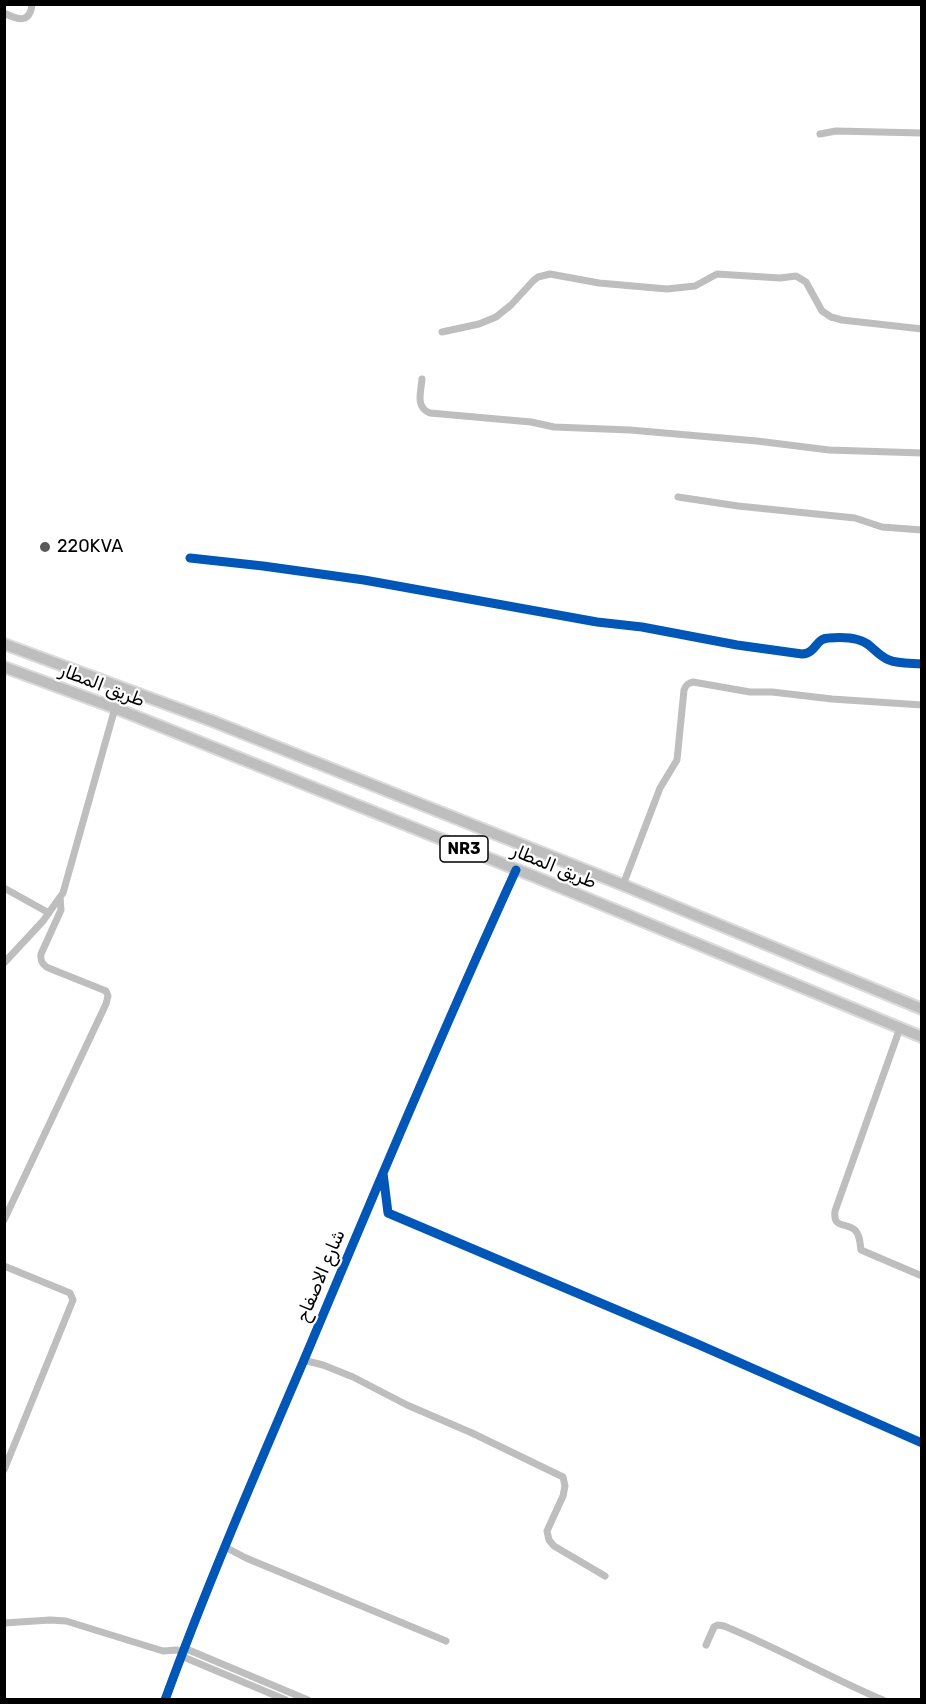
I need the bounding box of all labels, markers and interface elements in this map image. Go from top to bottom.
place label: 220KVA [57,536,123,558]
marker: 220KVA [38,540,52,554]
street label: طريق المطار [56,660,148,712]
road number: NR3 [440,836,488,862]
street label: طريق المطار [508,840,600,894]
street label: شارع الاصفاح [292,1227,350,1325]

